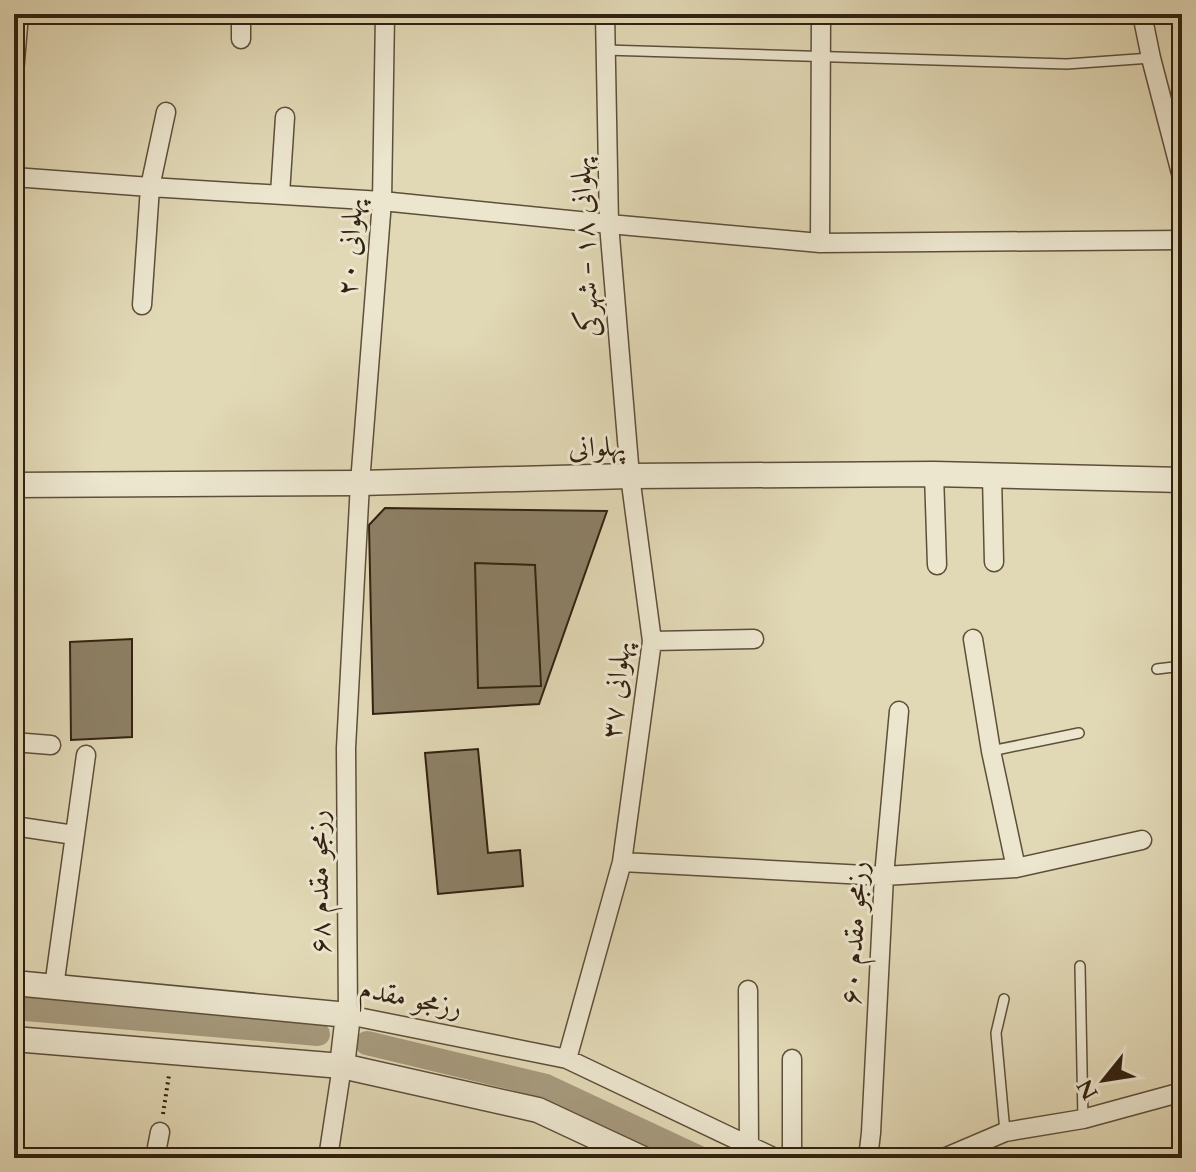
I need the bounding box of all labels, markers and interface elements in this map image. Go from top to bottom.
street label: پهلوانی ۱۸ - شهرکی [561,155,609,338]
street label: پهلوانی ۲۰ [328,197,372,297]
street label: پهلوانی [568,427,626,466]
street label: پهلوانی ۳۷ [592,639,640,741]
street label: رزمجو مقدم ۶۸ [299,810,344,954]
street label: رزمجو مقدم ۶۰ [831,860,882,1006]
street label: رزمجو مقدم [355,969,466,1031]
north arrow [1064,1040,1144,1120]
text: N [1070,1074,1105,1105]

